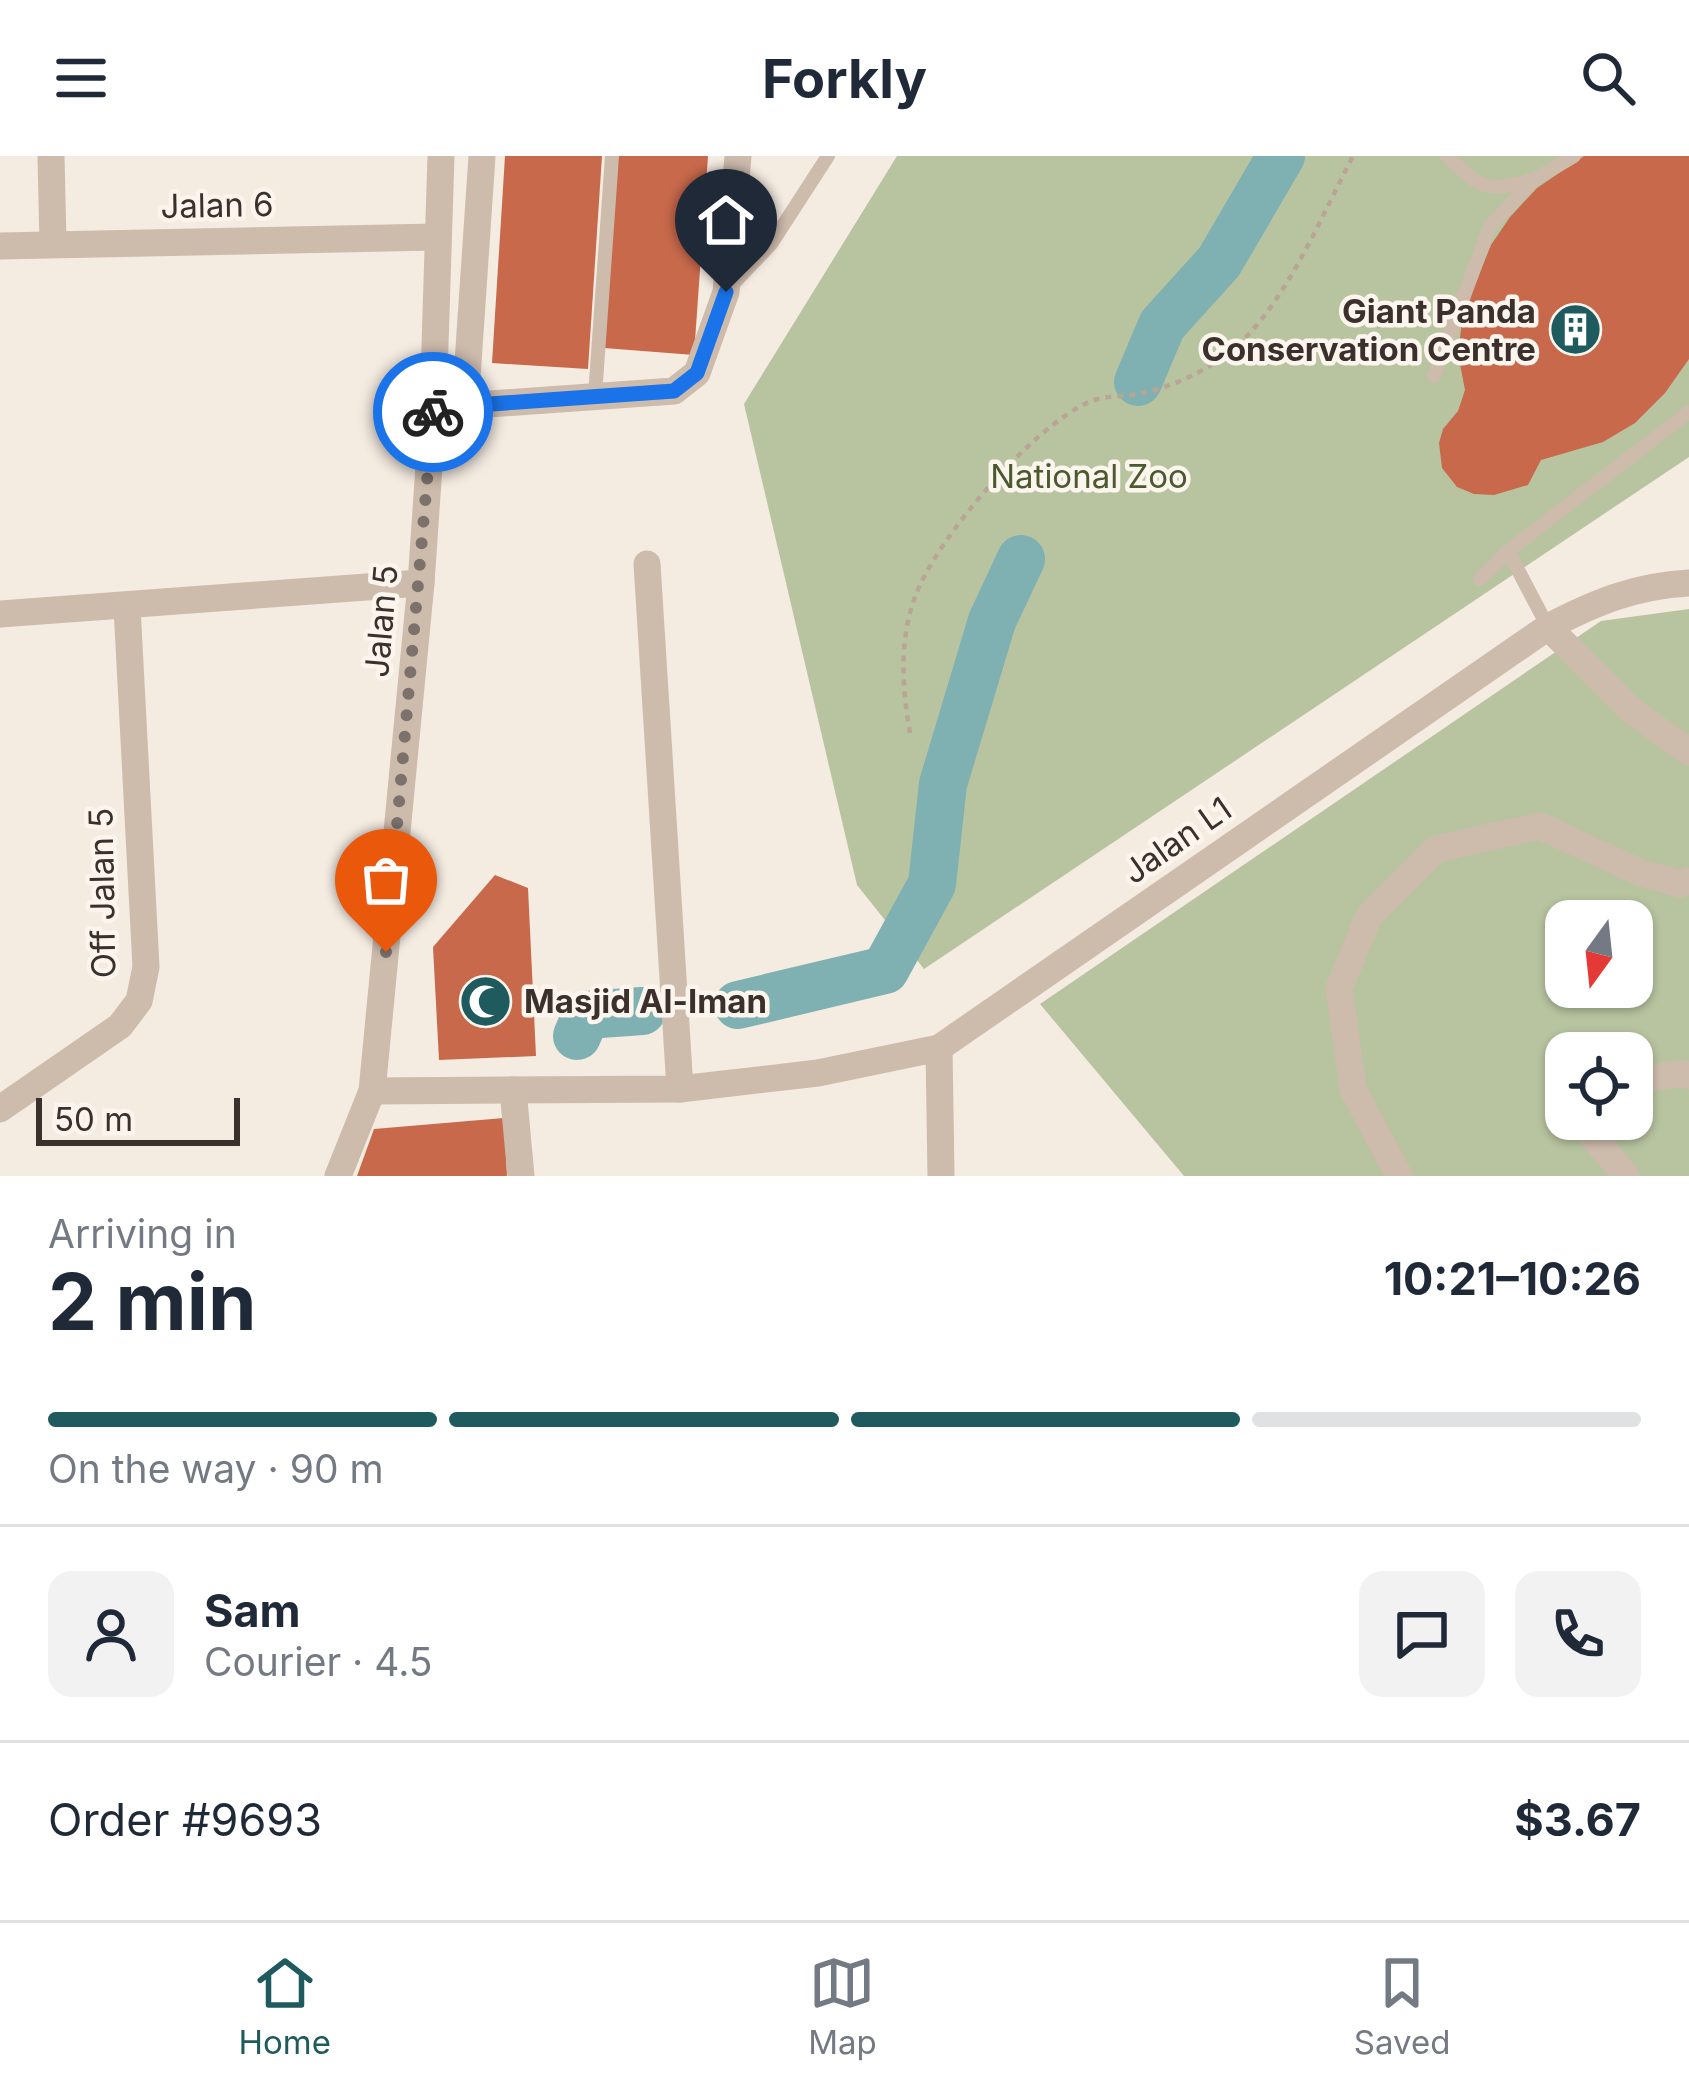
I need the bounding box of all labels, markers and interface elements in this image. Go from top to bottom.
icon: menu [48,45,114,111]
icon: search [1575,45,1641,111]
text: Forkly [762,46,927,111]
pin [675,169,777,292]
street label: Jalan 6 [160,184,274,226]
icon: home [693,187,759,253]
place label: Giant Panda Conservation Centre [1201,291,1536,369]
building icon: Giant Panda Conservation Centre [1547,302,1603,358]
courier [373,352,493,472]
icon: bike [400,379,466,445]
park label: National Zoo [990,456,1188,496]
street label: Jalan 5 [356,563,406,679]
street label: Jalan L1 [1115,788,1239,892]
street label: Off Jalan 5 [81,807,123,979]
pin [335,829,437,952]
icon: bag [353,847,419,913]
north arrow [1545,900,1653,1008]
map controls [1545,900,1653,1140]
mosque icon: Masjid Al-Iman [457,973,513,1029]
place label: Masjid Al-Iman [524,981,767,1021]
button: locate [1545,1032,1653,1140]
scale bar [36,1092,240,1145]
text: 50 m [54,1099,133,1139]
text: Arriving in [48,1210,237,1257]
text: 10:21–10:26 [1384,1251,1641,1306]
text: 2 min [48,1254,256,1349]
text: On the way · 90 m [48,1445,384,1492]
button: person [48,1571,174,1697]
button: chat [1359,1571,1485,1697]
button: phone [1515,1571,1641,1697]
text: Sam [204,1583,301,1638]
text: Courier · 4.5 [204,1638,433,1685]
text: Order #9693 [48,1792,322,1847]
text: $3.67 [1514,1792,1641,1847]
tab: Home [239,1950,331,2062]
tab: Map [808,1950,877,2062]
tab: Saved [1354,1950,1450,2062]

